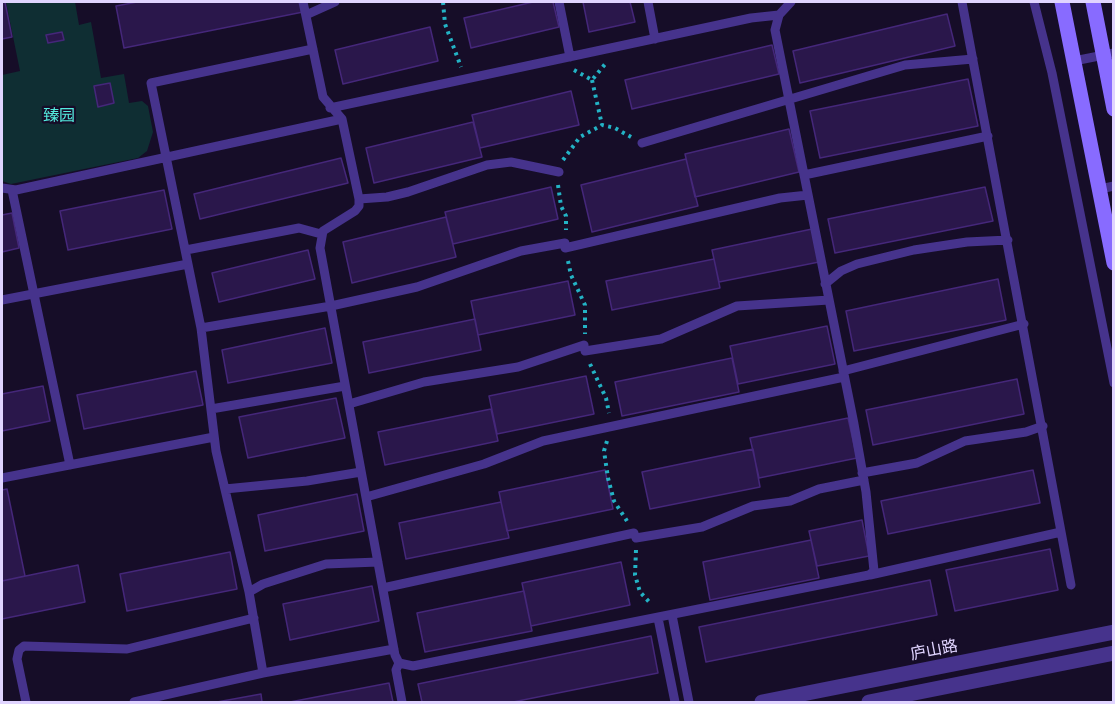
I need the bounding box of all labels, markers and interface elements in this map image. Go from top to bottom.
park label: 臻园 [43,106,75,126]
street label: 庐山路 [909,636,959,664]

